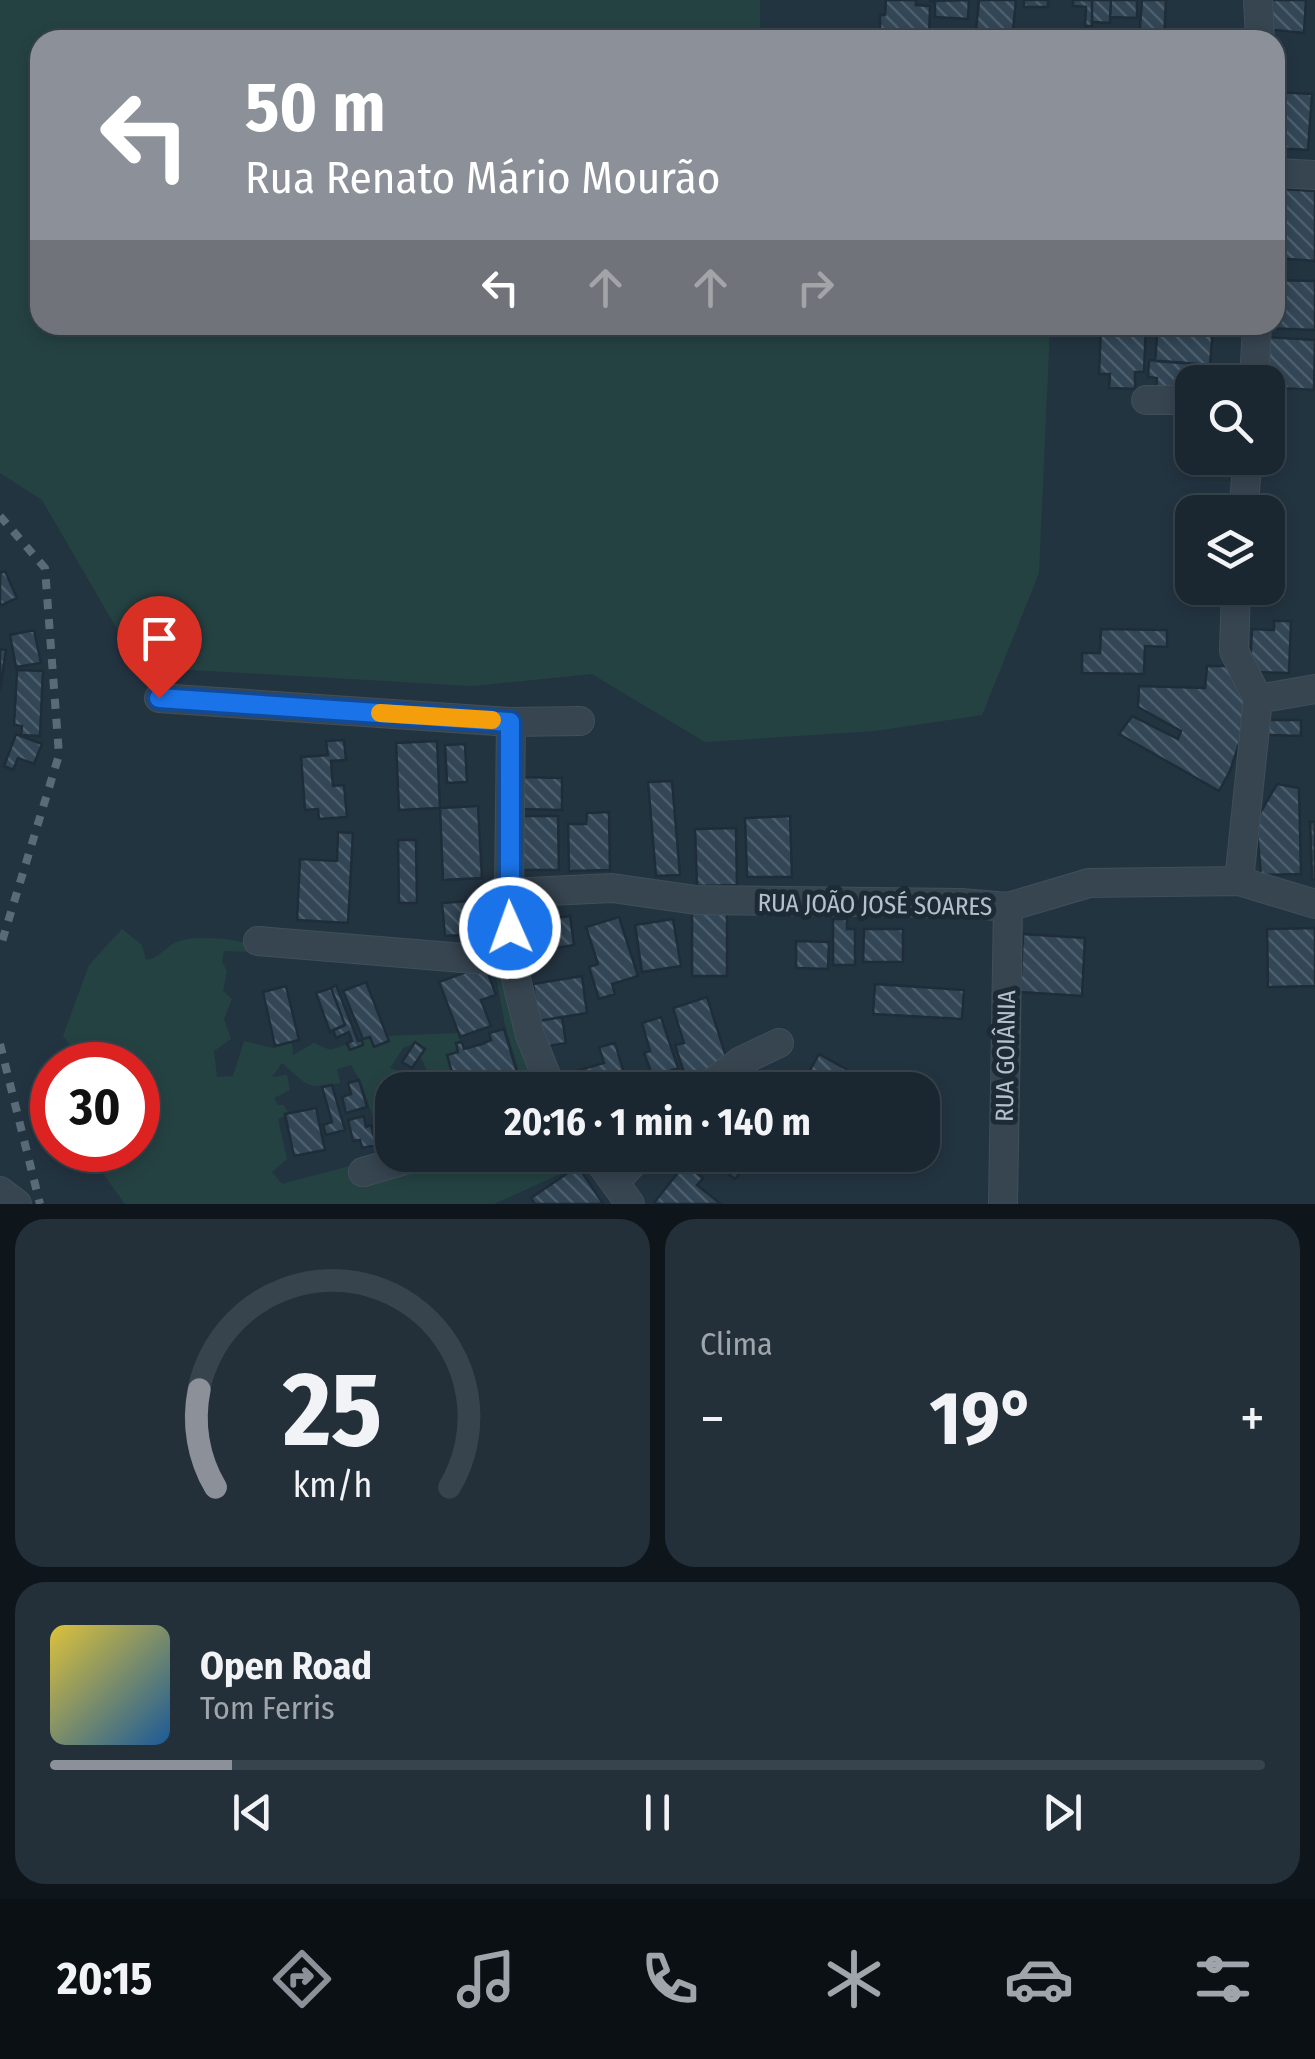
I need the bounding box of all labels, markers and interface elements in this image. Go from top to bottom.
text: 50 m [245,66,386,150]
icon: left [80,70,210,200]
text: Rua Renato Mário Mourão [245,151,720,205]
icon: left [473,260,528,315]
icon: ahead [578,260,633,315]
icon: ahead [683,260,738,315]
icon: right [788,260,843,315]
map controls [1175,365,1285,605]
button: search [1175,365,1285,475]
button: layers [1175,495,1285,605]
pin [117,596,202,699]
icon: arrive [132,611,187,666]
position arrow [458,876,562,980]
street label: RUA JOÃO JOSÉ SOARES [757,887,993,922]
street label: RUA GOIÂNIA [989,990,1022,1122]
speed limit sign: 30 [30,1042,160,1172]
text: 20:16 · 1 min · 140 m [504,1099,811,1145]
text: Clima [700,1325,773,1363]
text: 25 [282,1348,382,1473]
text: 19° [930,1374,1035,1464]
text: − [700,1386,725,1452]
text: + [1240,1386,1265,1452]
text: km/h [293,1464,372,1506]
text: Open Road [200,1643,372,1689]
text: Tom Ferris [200,1689,335,1727]
icon: previous [225,1785,280,1840]
icon: pause [630,1785,685,1840]
icon: next [1035,1785,1090,1840]
icon: directions [267,1944,337,2014]
icon: music [451,1944,521,2014]
icon: phone [635,1944,705,2014]
icon: climate [819,1944,889,2014]
icon: car [1004,1944,1074,2014]
icon: filters [1188,1944,1258,2014]
text: 20:15 [57,1952,152,2006]

